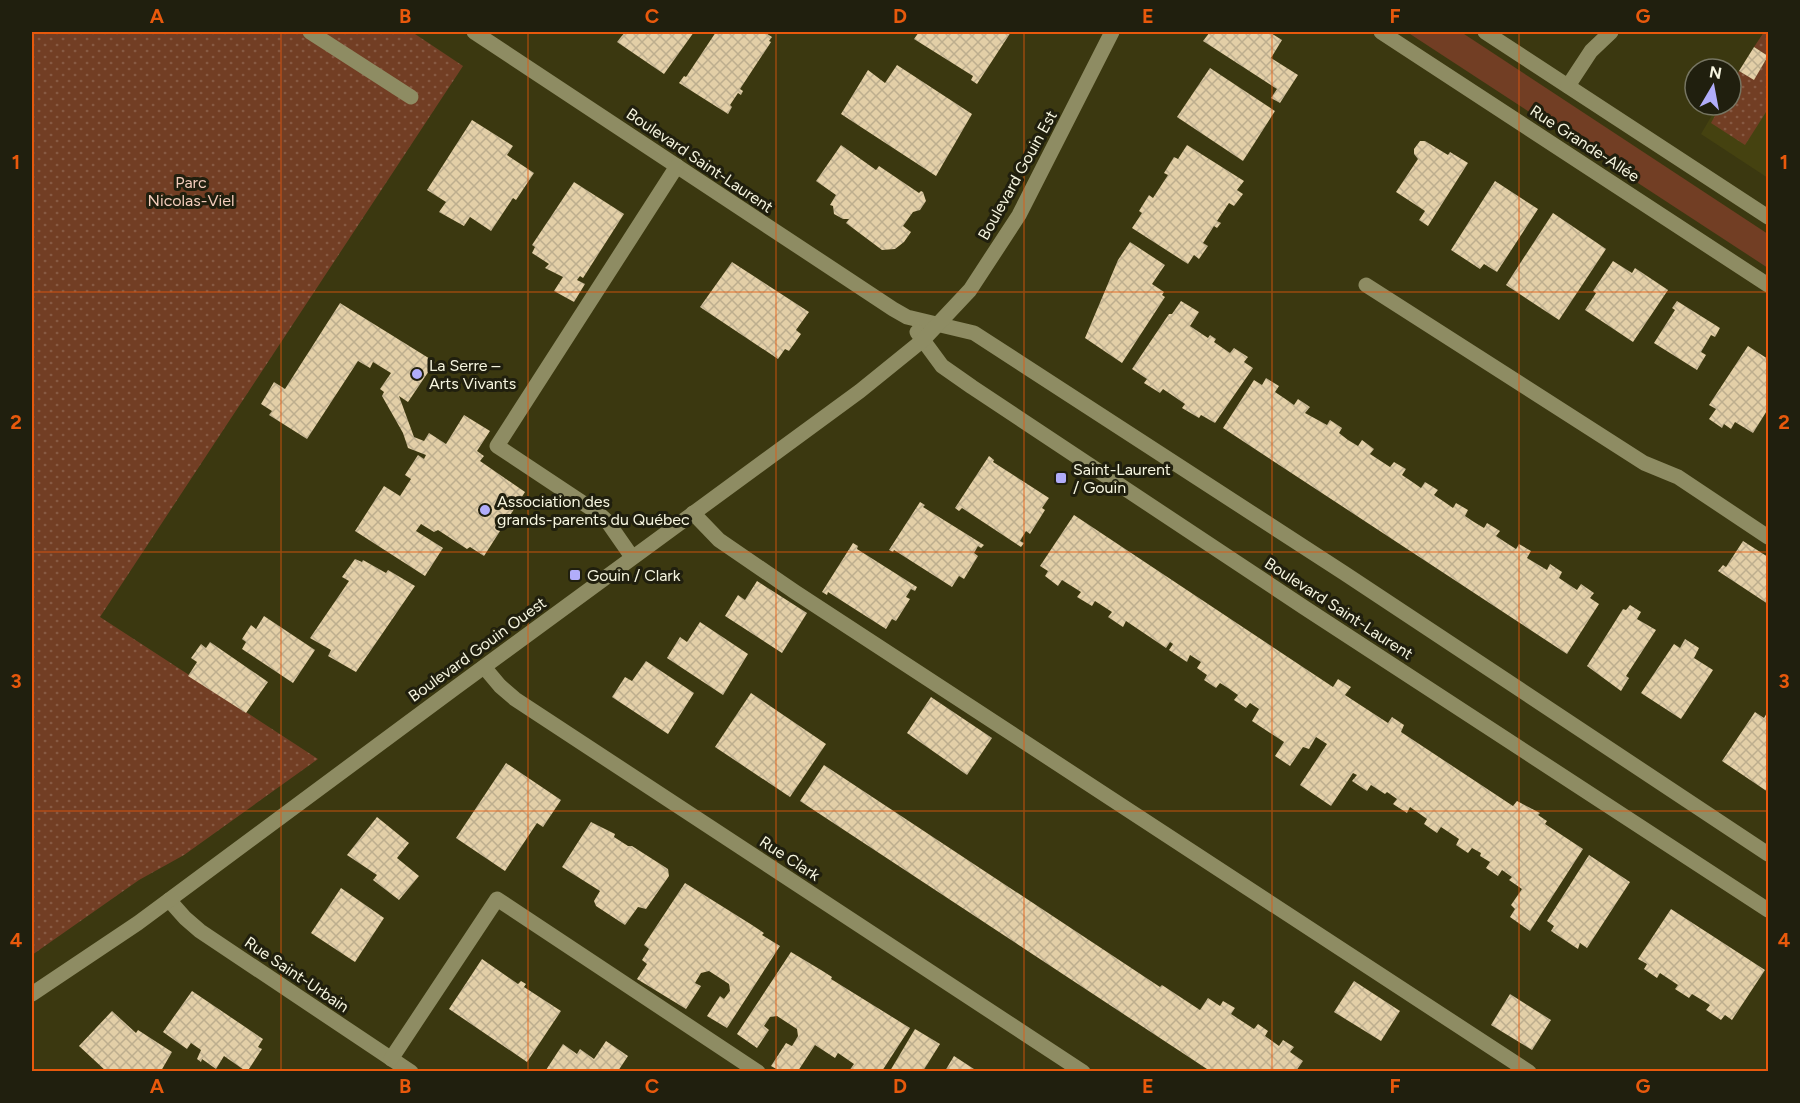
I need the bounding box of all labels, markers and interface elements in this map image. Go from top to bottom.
text: A [150,4,165,28]
text: B [399,4,411,28]
text: C [645,4,659,28]
text: D [893,4,907,28]
text: E [1142,4,1154,28]
text: F [1389,4,1401,28]
text: G [1636,4,1651,28]
north arrow [1683,57,1743,117]
text: N [1708,62,1723,83]
street label: Rue Grande-Allée [1527,101,1643,186]
street label: Boulevard Saint-Laurent [623,104,777,217]
street label: Boulevard Gouin Est [974,107,1061,243]
text: 1 [12,150,20,174]
text: 1 [1780,150,1788,174]
park label: Parc Nicolas-Viel [148,173,234,210]
place label: La Serre – Arts Vivants [429,356,516,393]
marker: La Serre – Arts Vivants [410,367,424,381]
text: 2 [10,410,22,434]
text: 2 [1778,410,1790,434]
place label: Saint-Laurent / Gouin [1073,460,1171,497]
marker: Saint-Laurent / Gouin [1054,471,1068,485]
place label: Association des grands-parents du Québec [497,492,690,529]
marker: Association des grands-parents du Québec [478,503,492,517]
street label: Boulevard Saint-Laurent [1261,553,1416,663]
place label: Gouin / Clark [587,566,681,585]
marker: Gouin / Clark [568,568,582,582]
street label: Boulevard Gouin Ouest [405,593,550,706]
text: 3 [10,669,22,693]
text: 3 [1778,669,1790,693]
street label: Rue Clark [756,832,824,885]
text: 4 [10,928,23,952]
text: 4 [1778,928,1791,952]
street label: Rue Saint-Urbain [241,932,353,1016]
text: A [150,1074,165,1098]
text: B [399,1074,411,1098]
text: C [645,1074,659,1098]
text: D [893,1074,907,1098]
text: E [1142,1074,1154,1098]
text: F [1389,1074,1401,1098]
text: G [1636,1074,1651,1098]

